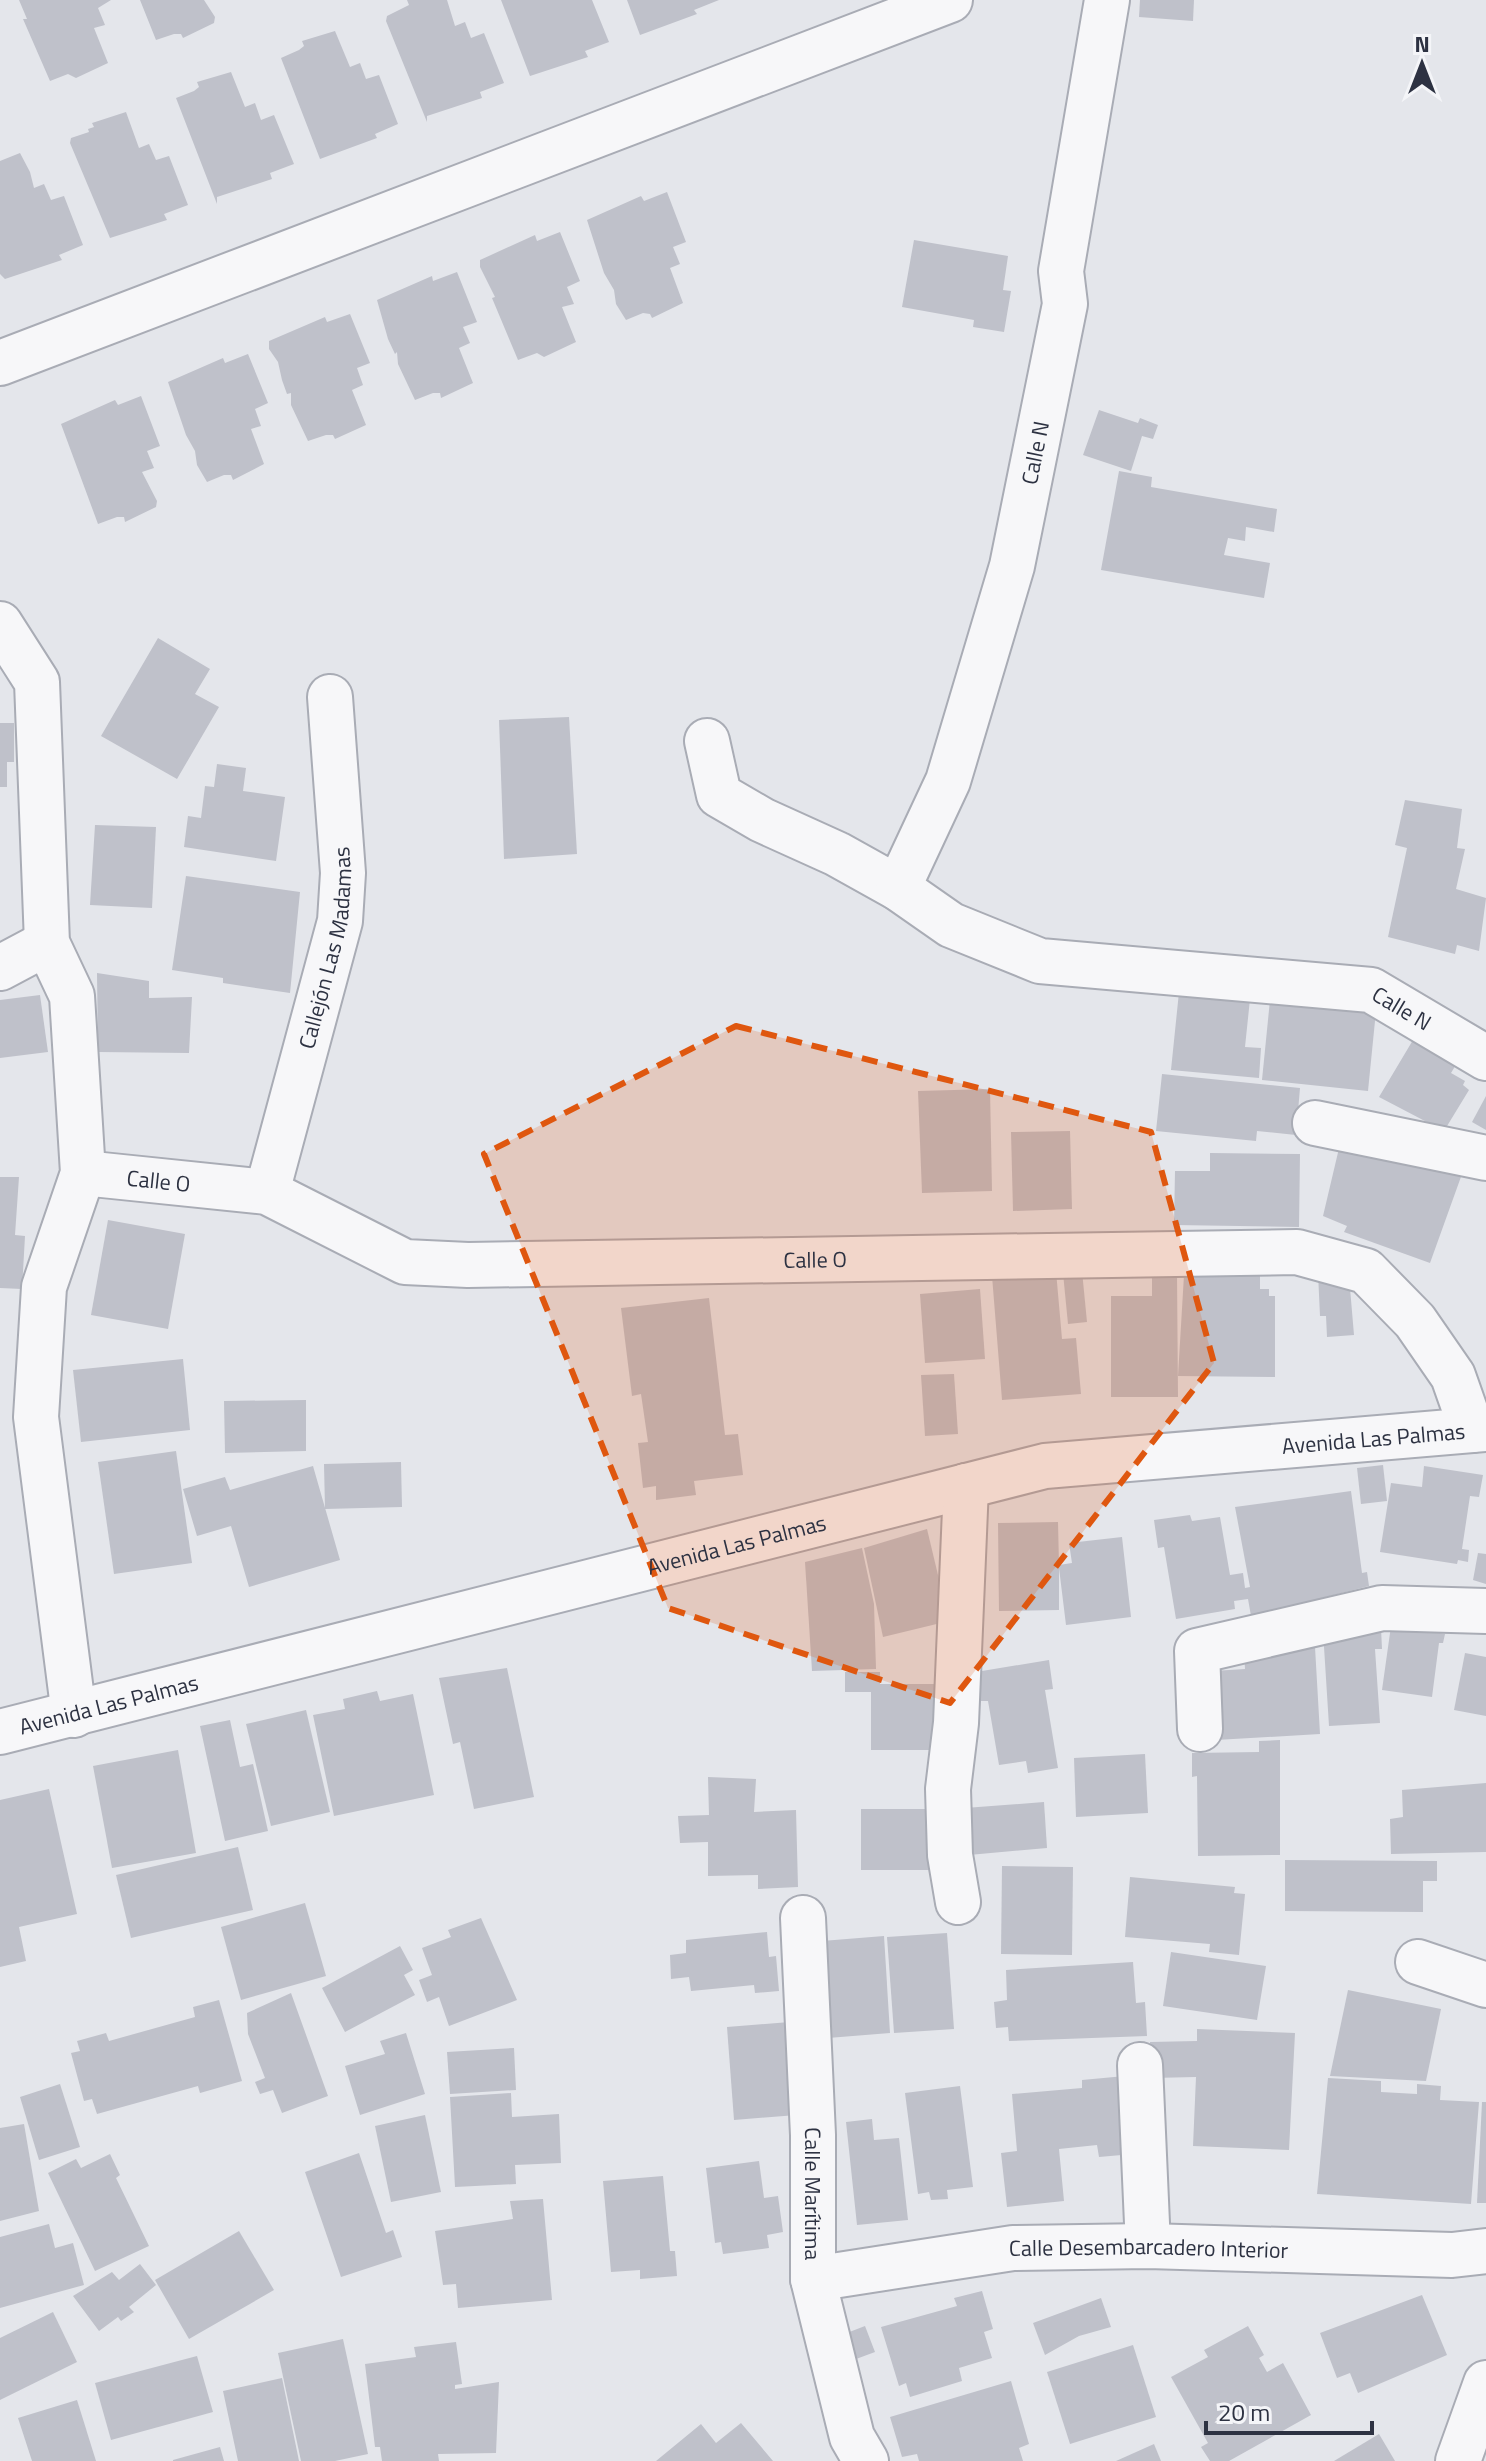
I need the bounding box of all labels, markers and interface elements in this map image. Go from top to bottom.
north arrow [1382,24,1462,104]
text: N [1414,27,1430,61]
street label: Calle N [1012,418,1058,487]
street label: Callejón Las Madamas [289,846,360,1053]
street label: Calle N [1366,977,1438,1039]
street label: Calle O [125,1161,192,1201]
street label: Calle O [783,1242,847,1277]
street label: Avenida Las Palmas [1281,1414,1467,1463]
street label: Avenida Las Palmas [643,1505,830,1584]
street label: Avenida Las Palmas [15,1665,202,1744]
street label: Calle Marítima [796,2126,830,2260]
street label: Calle Desembarcadero Interior [1009,2229,1289,2267]
scale bar [1206,2385,1372,2435]
text: 20 m [1218,2394,1270,2430]

